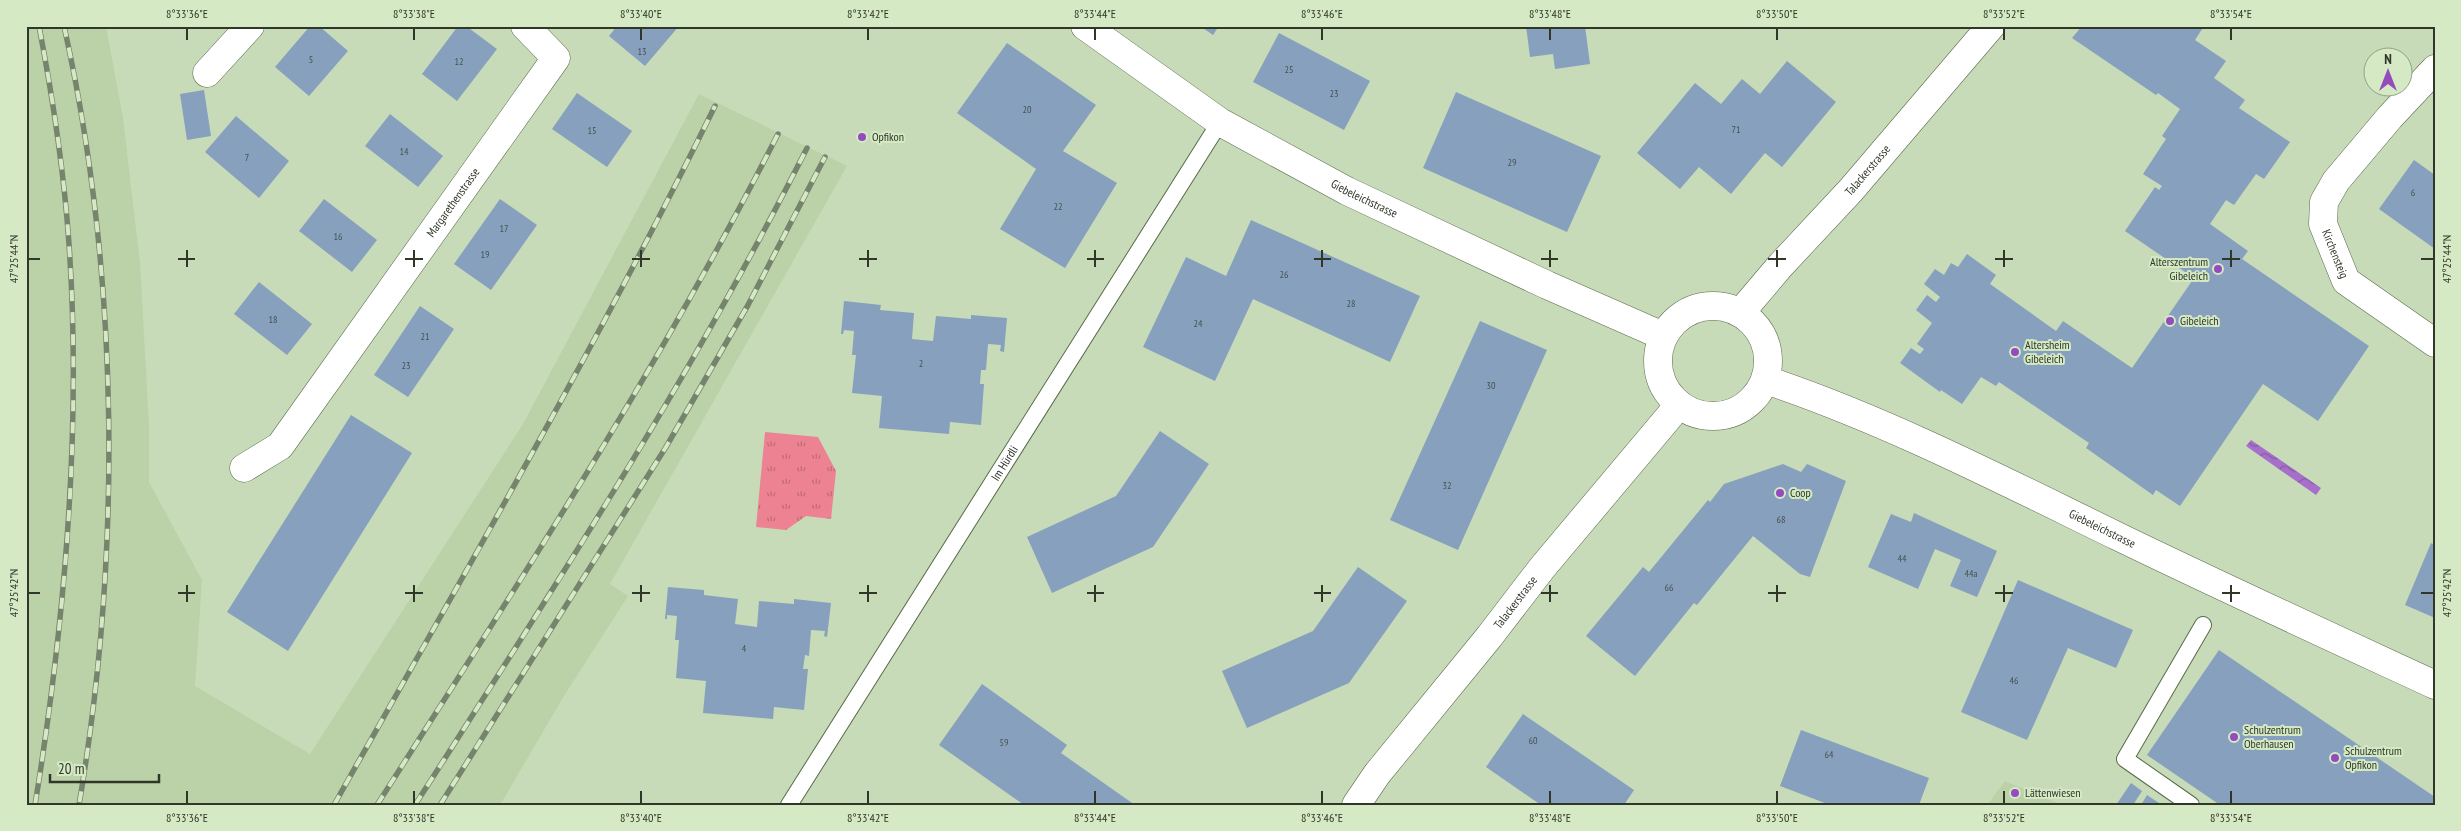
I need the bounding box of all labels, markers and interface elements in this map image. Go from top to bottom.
text: 8°33'36"E [166,6,208,21]
text: 8°33'38"E [393,6,435,21]
text: 8°33'40"E [620,6,662,21]
text: 8°33'42"E [847,6,889,21]
text: 8°33'44"E [1074,6,1116,21]
text: 8°33'46"E [1301,6,1343,21]
text: 8°33'48"E [1529,6,1571,21]
text: 8°33'50"E [1756,6,1798,21]
text: 8°33'52"E [1983,6,2025,21]
text: 8°33'54"E [2210,6,2252,21]
house number: 13 [638,45,647,58]
north arrow [2364,48,2414,98]
text: N [2384,50,2392,68]
house number: 5 [309,53,313,66]
house number: 12 [455,55,464,68]
house number: 25 [1285,63,1294,76]
house number: 23 [1330,87,1339,100]
house number: 20 [1023,103,1032,116]
house number: 71 [1732,123,1741,136]
house number: 15 [588,124,597,137]
place label: Opfikon [872,129,904,144]
marker: Opfikon [856,131,868,143]
street label: Talackerstrasse [1841,141,1893,199]
house number: 14 [400,145,409,158]
house number: 7 [245,151,249,164]
house number: 29 [1508,156,1517,169]
street label: Margarethenstrasse [423,165,483,240]
street label: Giebeleichstrasse [1328,176,1400,221]
house number: 6 [2411,186,2416,199]
house number: 22 [1054,200,1063,213]
house number: 17 [500,222,509,235]
street label: Kirchensteig [2319,227,2352,280]
house number: 16 [334,230,343,243]
text: 47°25'44"N [6,235,21,283]
text: 47°25'44"N [2439,235,2454,283]
house number: 19 [481,248,490,261]
place label: Alterszentrum Gibeleich [2150,254,2208,283]
marker: Alterszentrum Gibeleich [2212,263,2224,275]
house number: 26 [1280,268,1289,281]
house number: 28 [1347,297,1356,310]
house number: 18 [269,313,278,326]
place label: Gibeleich [2180,313,2219,328]
marker: Gibeleich [2164,315,2176,327]
house number: 24 [1194,317,1203,330]
house number: 21 [421,330,430,343]
place label: Altersheim Gibeleich [2025,337,2070,366]
marker: Altersheim Gibeleich [2009,346,2021,358]
house number: 2 [919,357,923,370]
house number: 23 [402,359,411,372]
house number: 30 [1487,379,1496,392]
street label: Im Hürdli [988,443,1021,483]
house number: 32 [1443,479,1452,492]
place label: Coop [1790,485,1811,500]
marker: Coop [1774,487,1786,499]
street label: Giebeleichstrasse [2067,506,2138,551]
house number: 68 [1777,513,1786,526]
house number: 44 [1898,552,1907,565]
house number: 44a [1965,567,1978,580]
text: 47°25'42"N [6,569,21,617]
text: 47°25'42"N [2439,569,2454,617]
street label: Talackerstrasse [1490,573,1540,631]
house number: 66 [1665,581,1674,594]
house number: 4 [742,642,747,655]
house number: 46 [2010,674,2019,687]
place label: Schulzentrum Oberhausen [2244,722,2301,751]
marker: Schulzentrum Oberhausen [2228,731,2240,743]
house number: 60 [1529,734,1538,747]
house number: 59 [1000,736,1009,749]
place label: Schulzentrum Opfikon [2345,743,2402,772]
house number: 64 [1825,748,1834,761]
scale bar [50,751,159,783]
marker: Schulzentrum Opfikon [2329,752,2341,764]
text: 20 m [58,759,84,778]
place label: Lättenwiesen [2025,785,2080,800]
marker: Lättenwiesen [2009,787,2021,799]
text: 8°33'36"E [166,810,208,825]
text: 8°33'38"E [393,810,435,825]
text: 8°33'40"E [620,810,662,825]
text: 8°33'42"E [847,810,889,825]
text: 8°33'44"E [1074,810,1116,825]
text: 8°33'46"E [1301,810,1343,825]
text: 8°33'48"E [1529,810,1571,825]
text: 8°33'50"E [1756,810,1798,825]
text: 8°33'52"E [1983,810,2025,825]
text: 8°33'54"E [2210,810,2252,825]

